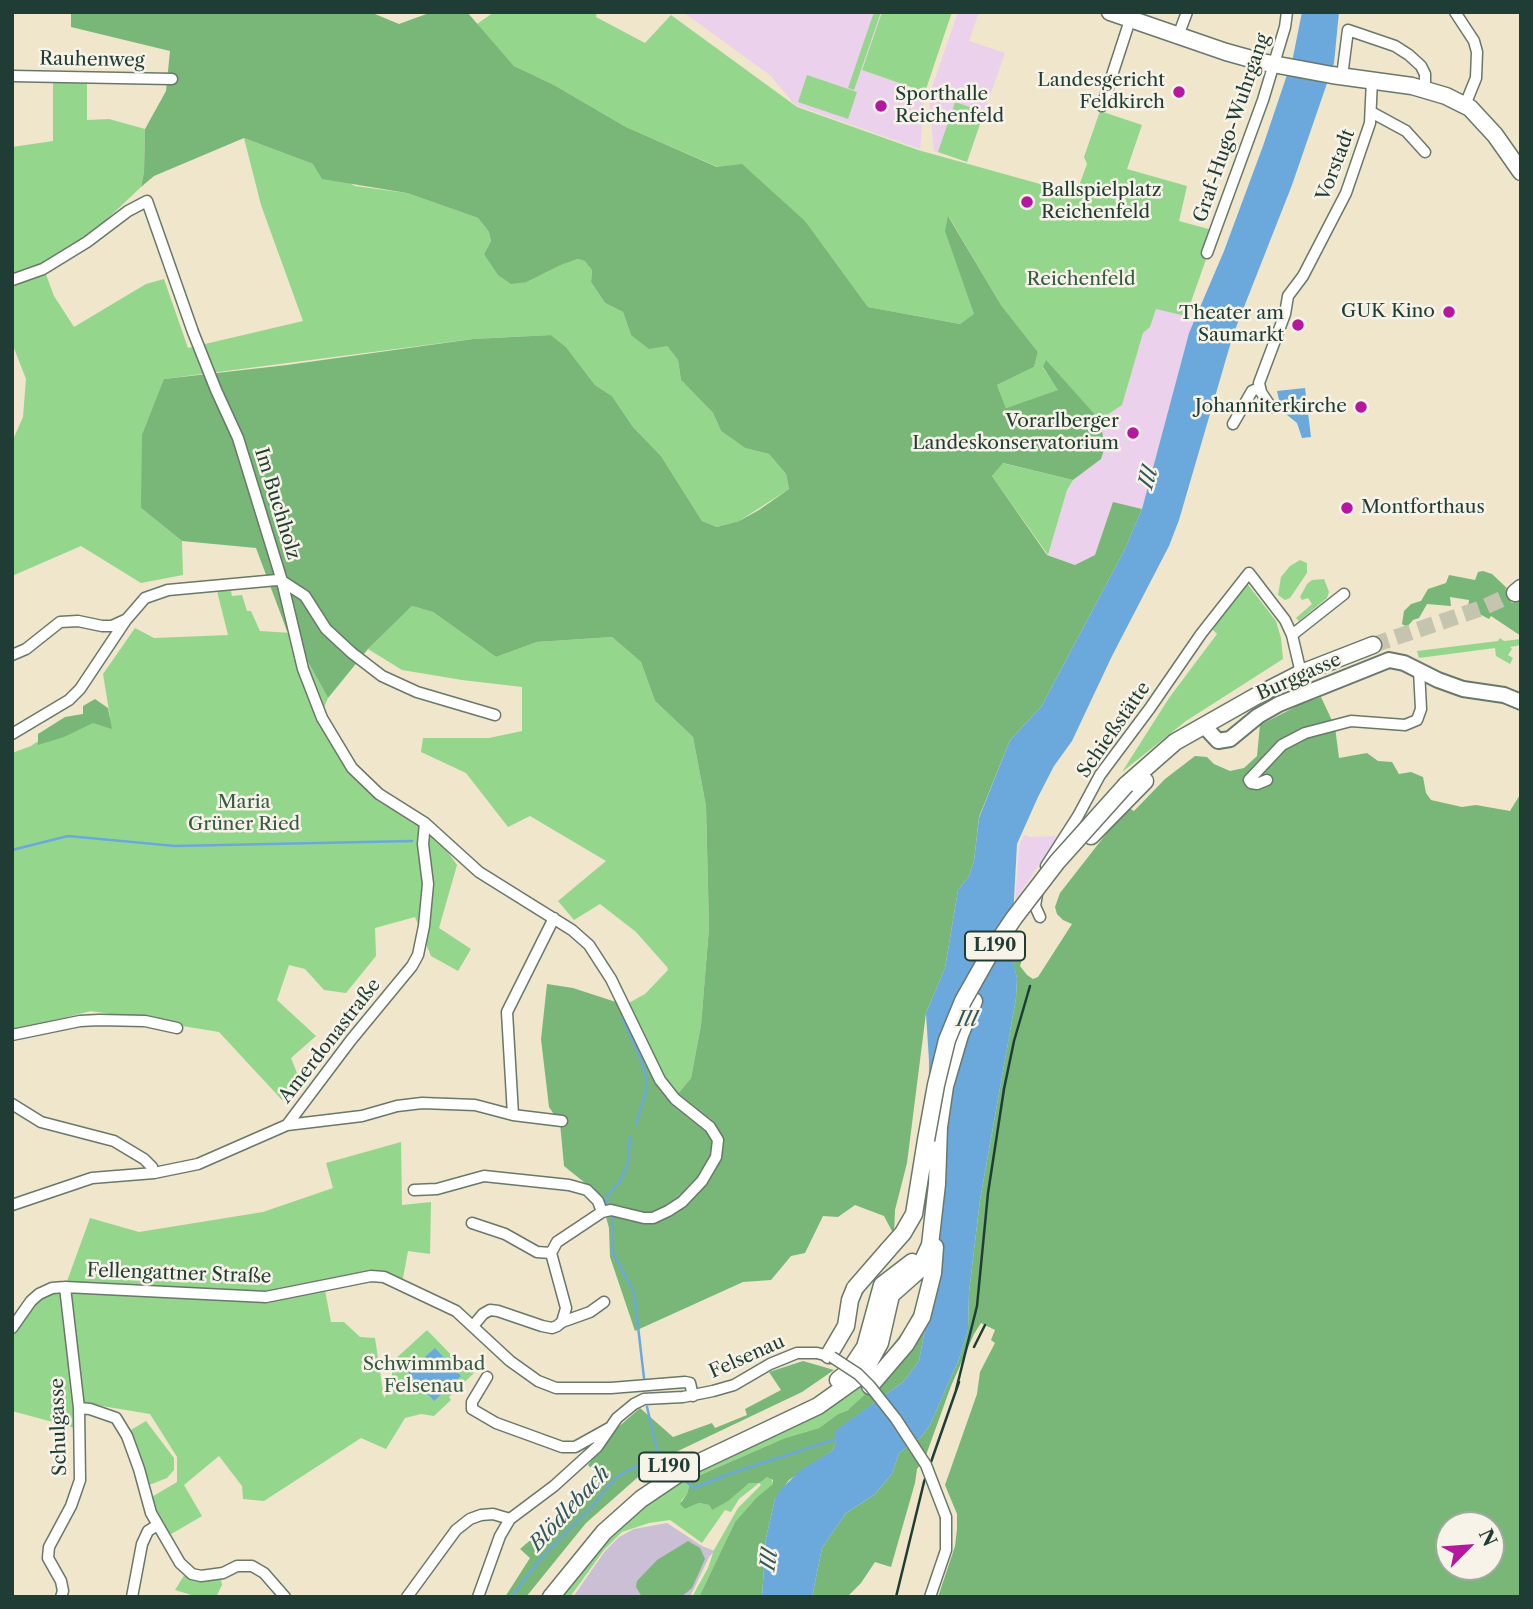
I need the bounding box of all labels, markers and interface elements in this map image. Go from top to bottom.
street label: Graf-Hugo-Wuhrgang [1189,30,1275,226]
street label: Rauhenweg [39,48,145,72]
place label: Landesgericht Feldkirch [1037,70,1165,114]
place label: Sporthalle Reichenfeld [895,84,1004,128]
marker: Landesgericht Feldkirch [1171,84,1187,100]
marker: Sporthalle Reichenfeld [873,98,889,114]
street label: Vorstadt [1312,126,1360,204]
place label: Ballspielplatz Reichenfeld [1041,180,1162,224]
marker: Ballspielplatz Reichenfeld [1019,194,1035,210]
park label: Reichenfeld [1026,269,1136,291]
place label: GUK Kino [1341,301,1435,323]
place label: Theater am Saumarkt [1179,303,1284,347]
marker: GUK Kino [1441,304,1457,320]
marker: Theater am Saumarkt [1290,317,1306,333]
place label: Johanniterkirche [1195,396,1347,418]
marker: Johanniterkirche [1353,399,1369,415]
place label: Vorarlberger Landeskonservatorium [912,411,1119,455]
marker: Vorarlberger Landeskonservatorium [1125,425,1141,441]
street label: Im Buchholz [249,445,305,563]
water label: Ill [1134,464,1164,492]
place label: Montforthaus [1361,497,1485,519]
marker: Montforthaus [1339,500,1355,516]
street label: Burggasse [1253,648,1345,706]
street label: Schießstätte [1073,678,1155,782]
park label: Maria Grüner Ried [188,792,300,836]
road number: L190 [965,931,1025,960]
street label: Amerdonastraße [274,974,386,1108]
water label: Ill [956,1007,978,1033]
street label: Fellengattner Straße [86,1259,272,1289]
street label: Felsenau [706,1330,788,1384]
park label: Schwimmbad Felsenau [363,1354,485,1398]
street label: Schulgasse [46,1378,72,1476]
road number: L190 [639,1452,699,1482]
water label: Blödlebach [524,1461,616,1557]
north arrow [1435,1511,1505,1581]
text: N [1474,1525,1502,1550]
water label: Ill [756,1548,784,1572]

